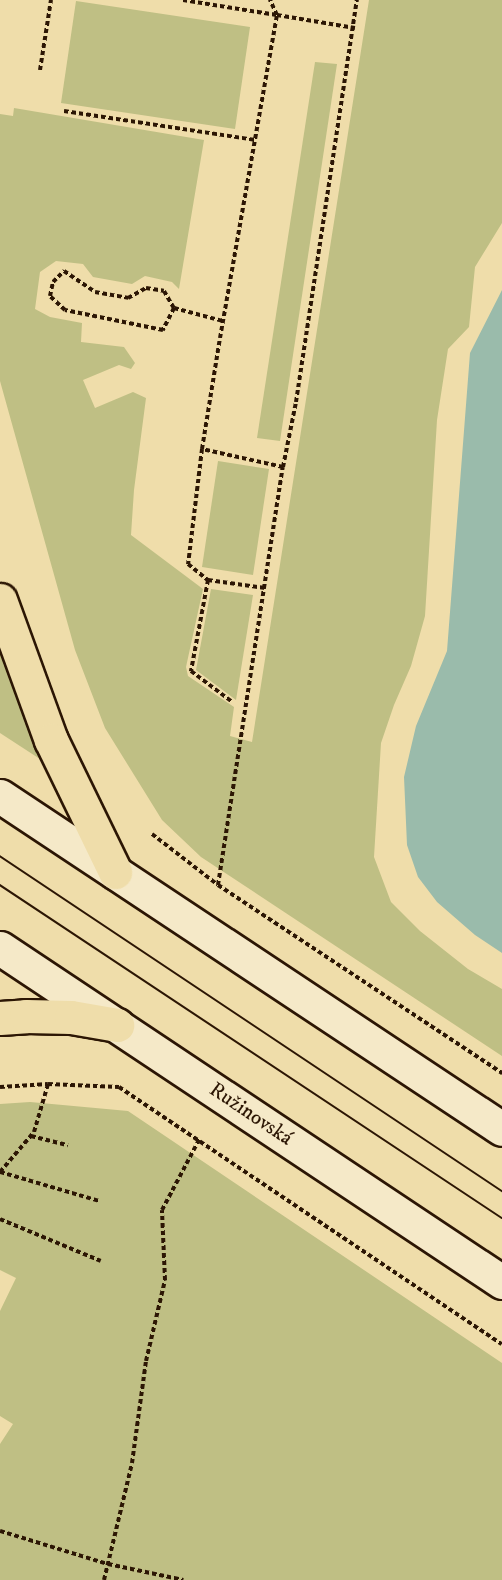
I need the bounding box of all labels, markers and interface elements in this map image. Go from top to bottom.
street label: Ružinovská [204,1077,298,1151]

